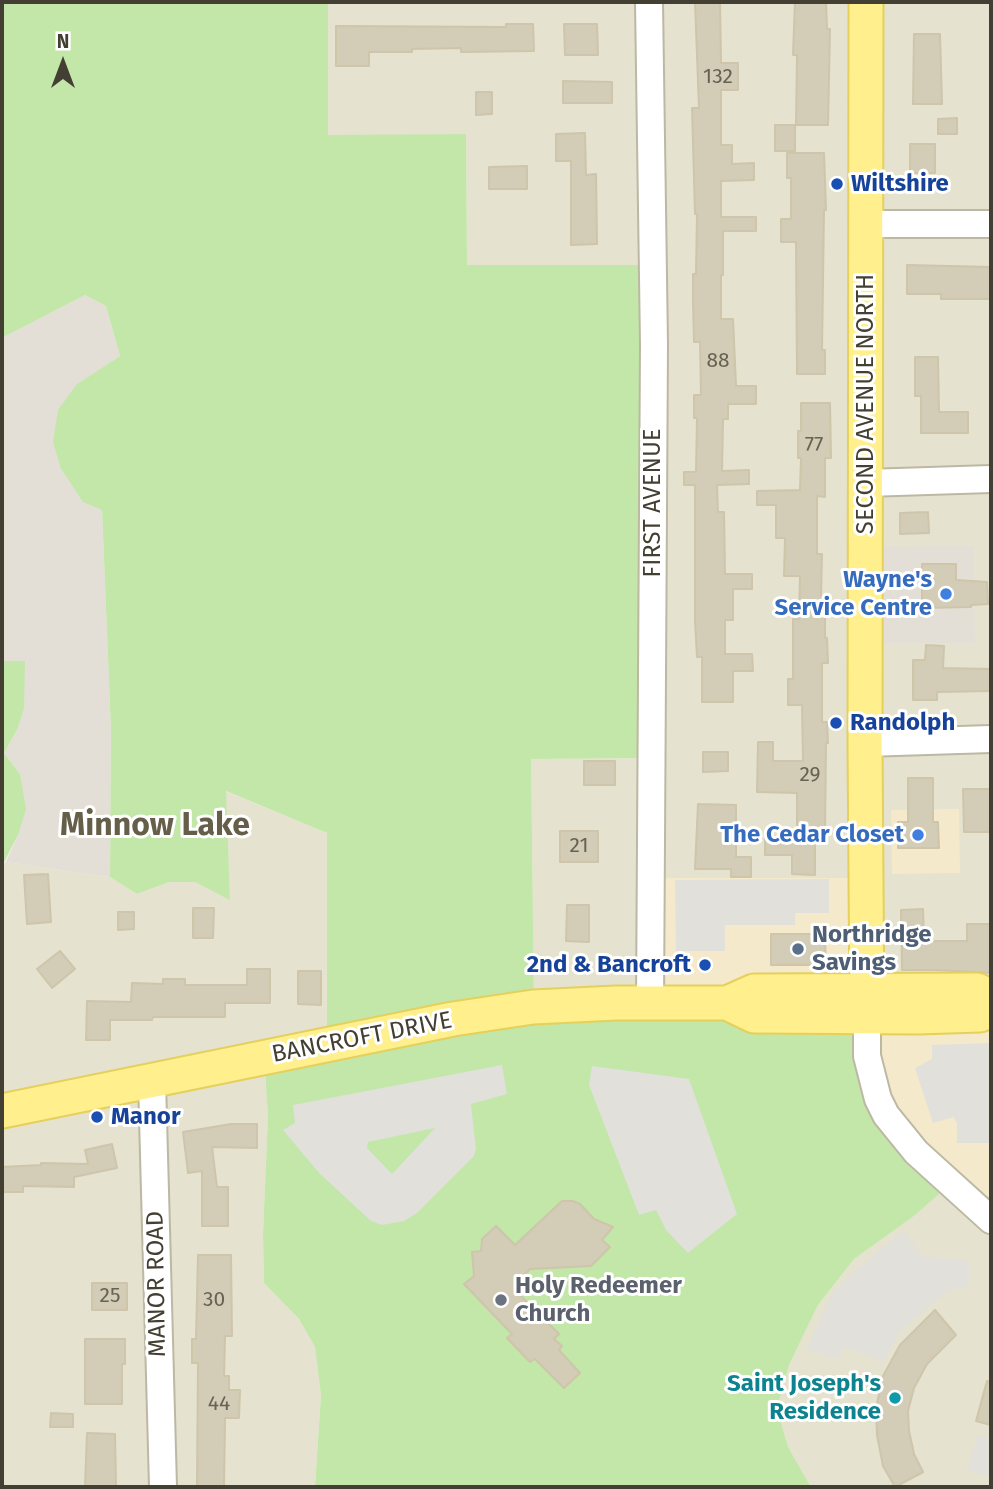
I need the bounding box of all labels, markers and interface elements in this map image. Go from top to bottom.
north arrow [28,28,98,98]
text: N [57,30,69,53]
house number: 132 [703,64,733,90]
place label: Wiltshire [851,170,949,198]
marker: Wiltshire [829,176,845,192]
street label: SECOND AVENUE NORTH [852,274,880,534]
house number: 88 [706,348,730,374]
street label: FIRST AVENUE [639,428,667,578]
house number: 77 [805,432,823,458]
place label: Wayne's Service Centre [775,566,932,622]
marker: Wayne's Service Centre [938,586,954,602]
place label: Randolph [850,709,955,737]
marker: Randolph [828,715,844,731]
house number: 29 [799,762,821,788]
district label: Minnow Lake [60,807,250,845]
place label: The Cedar Closet [720,821,904,849]
marker: The Cedar Closet [910,827,926,843]
house number: 21 [570,833,588,859]
place label: Northridge Savings [812,921,931,977]
marker: Northridge Savings [790,941,806,957]
place label: 2nd & Bancroft [527,951,691,979]
marker: 2nd & Bancroft [697,957,713,973]
street label: BANCROFT DRIVE [270,1006,454,1070]
place label: Manor [111,1103,181,1131]
marker: Manor [89,1109,105,1125]
street label: MANOR ROAD [141,1211,173,1357]
place label: Holy Redeemer Church [515,1272,682,1328]
house number: 25 [100,1283,120,1309]
house number: 30 [203,1287,225,1313]
marker: Holy Redeemer Church [493,1292,509,1308]
place label: Saint Joseph's Residence [727,1370,881,1426]
marker: Saint Joseph's Residence [887,1390,903,1406]
house number: 44 [208,1391,230,1417]

